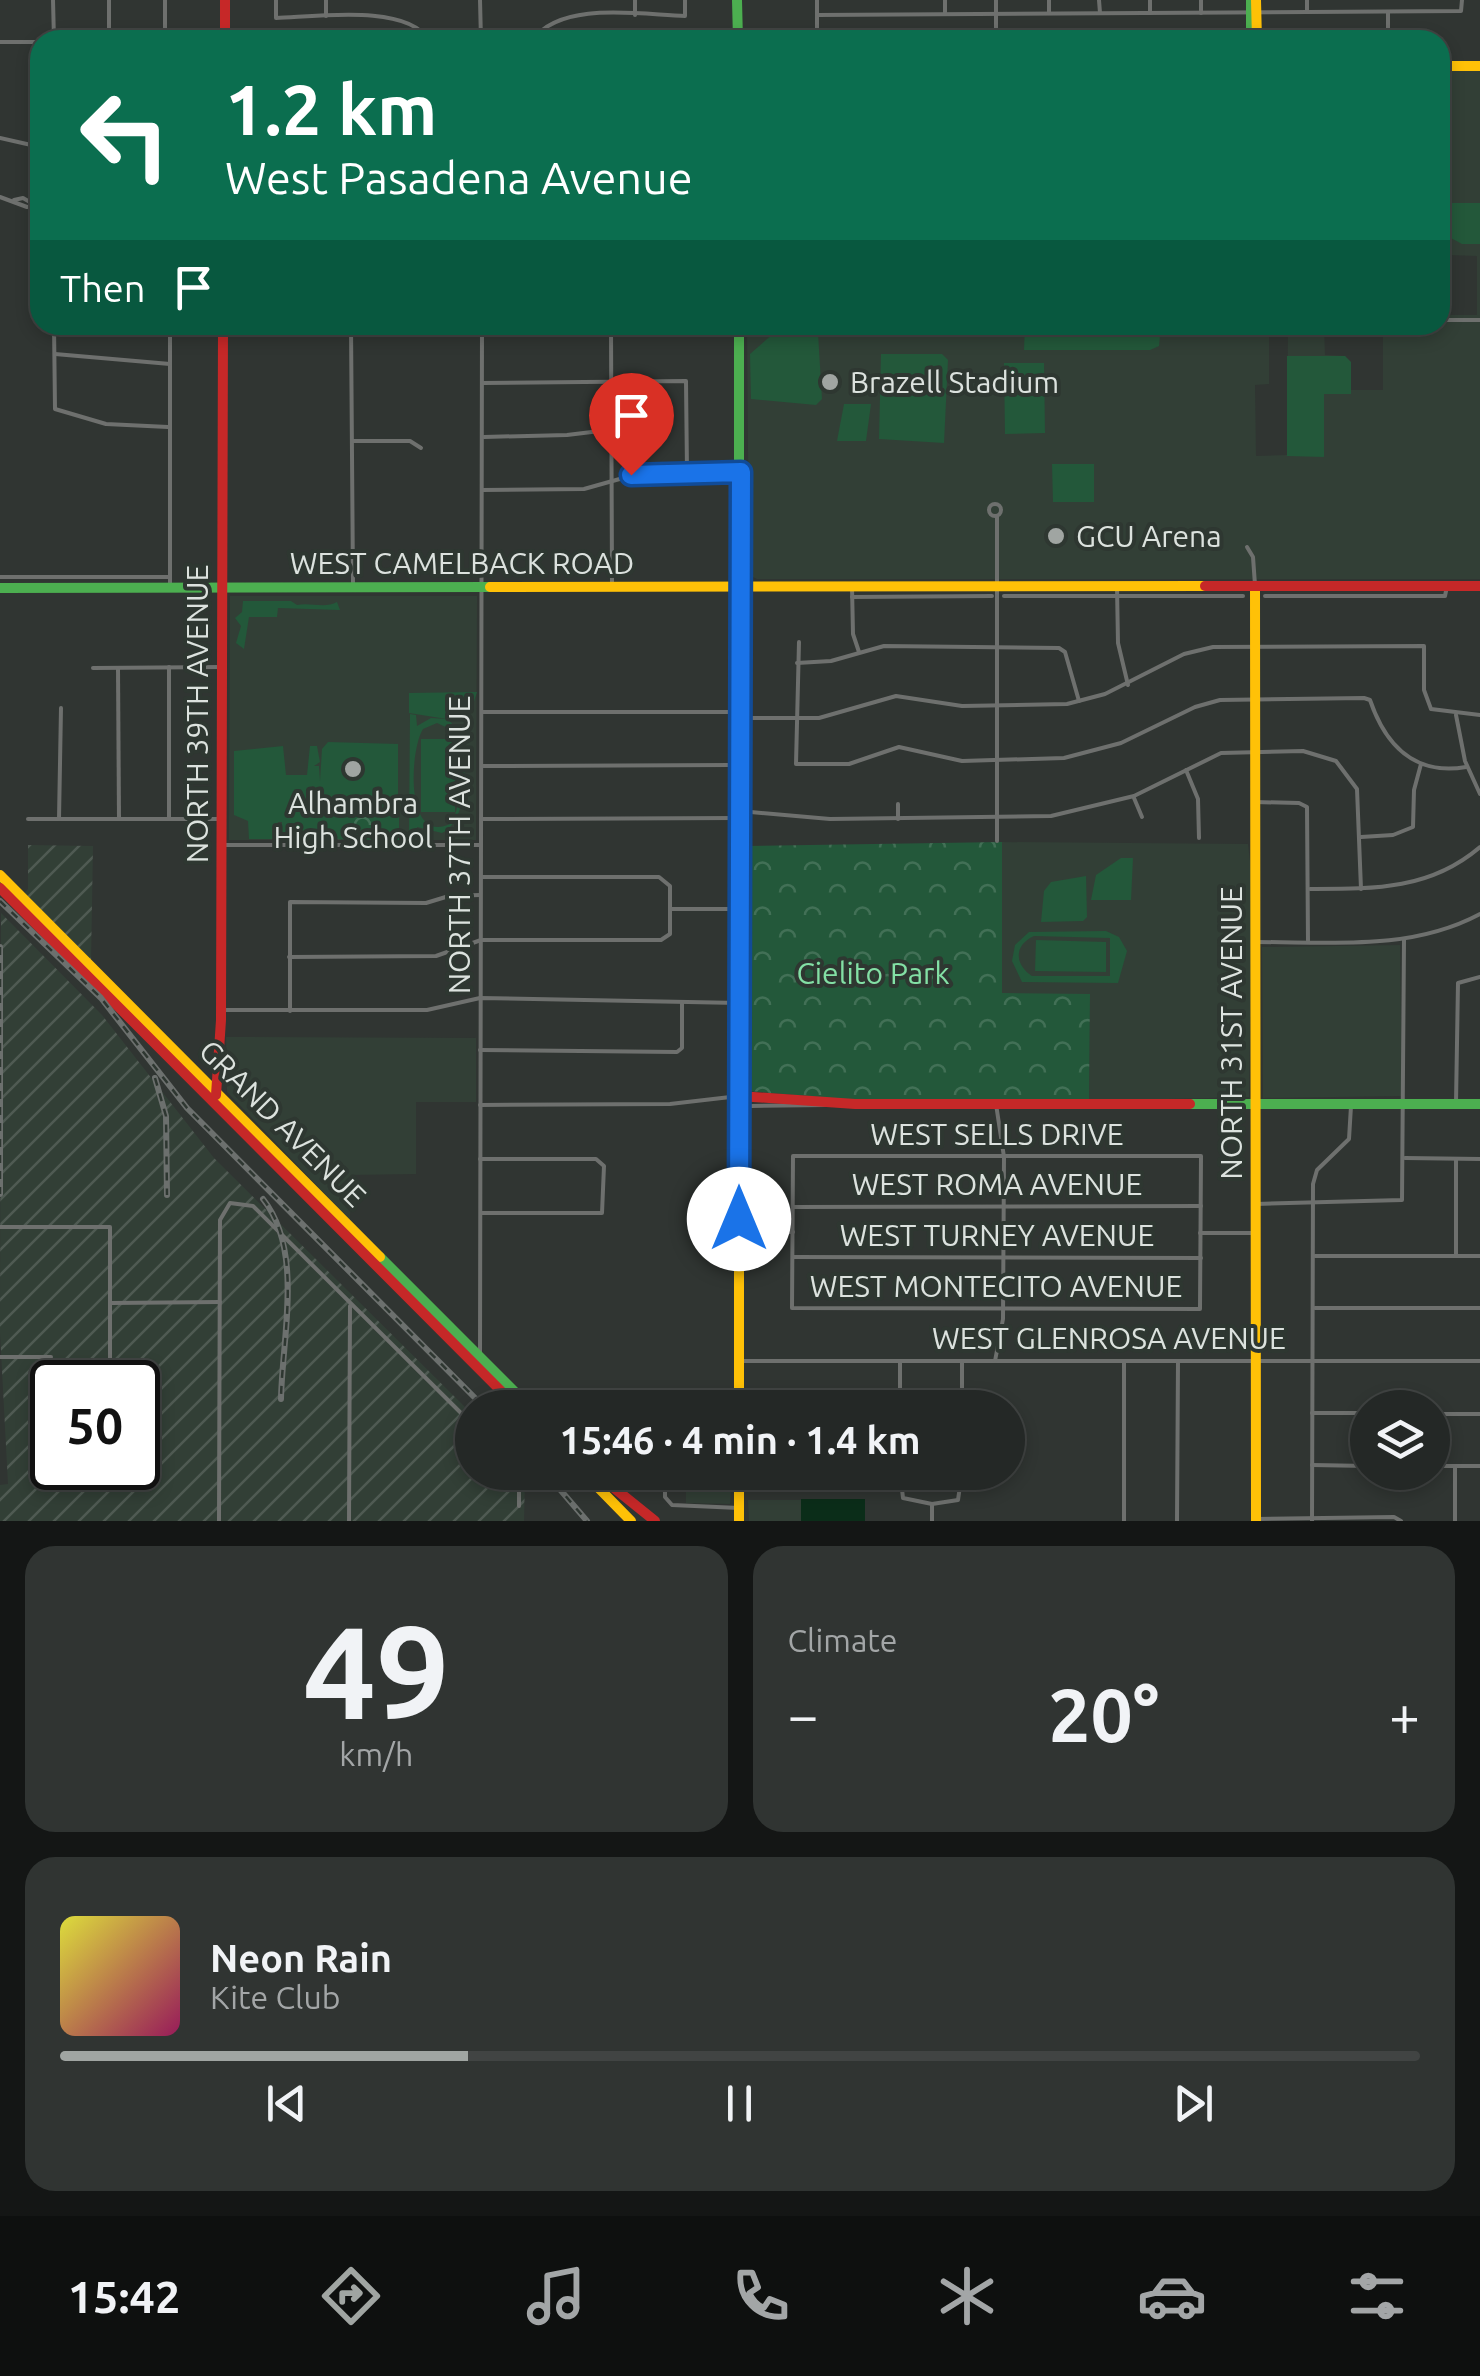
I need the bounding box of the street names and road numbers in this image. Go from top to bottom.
street label: WEST CAMELBACK ROAD [290,546,634,580]
street label: NORTH 39TH AVENUE [180,565,214,863]
street label: NORTH 37TH AVENUE [442,696,476,994]
street label: NORTH 31ST AVENUE [1214,886,1248,1180]
street label: GRAND AVENUE [193,1033,373,1213]
street label: WEST SELLS DRIVE [870,1117,1124,1151]
street label: WEST ROMA AVENUE [852,1167,1142,1201]
street label: WEST TURNEY AVENUE [840,1218,1154,1252]
street label: WEST MONTECITO AVENUE [810,1269,1182,1303]
street label: WEST GLENROSA AVENUE [932,1321,1286,1355]

